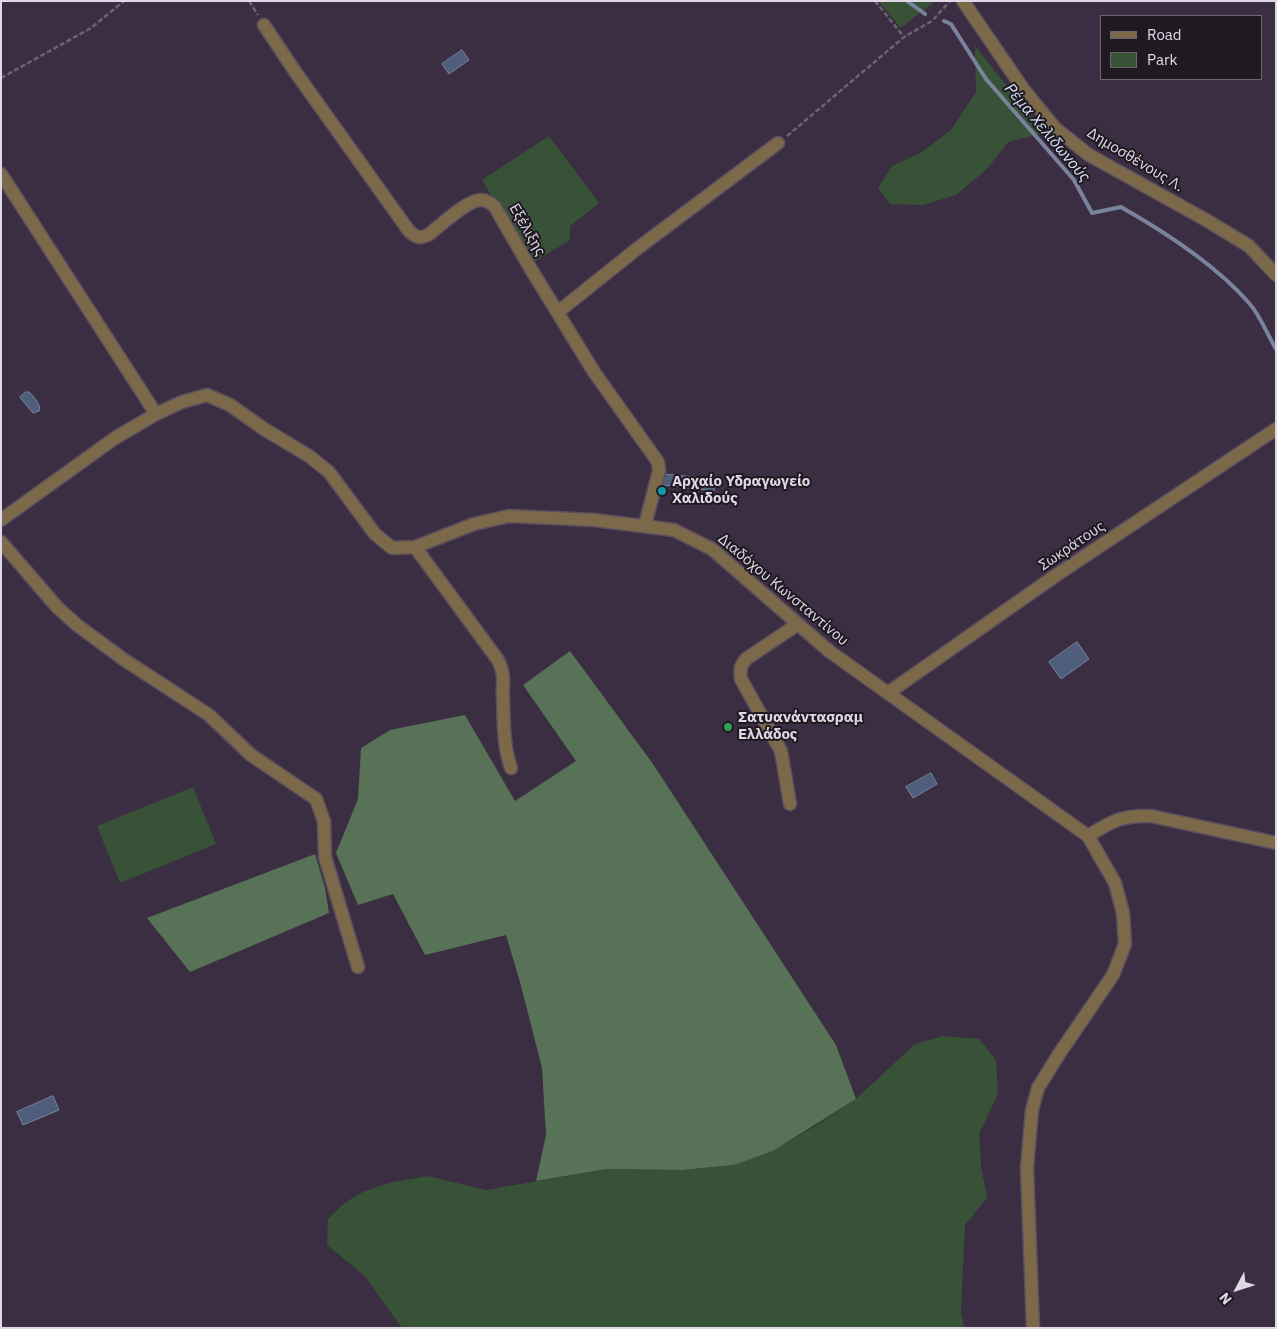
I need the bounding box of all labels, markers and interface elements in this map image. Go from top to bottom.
legend [1100,15,1262,80]
text: Road [1147,25,1182,44]
text: Park [1147,50,1177,69]
water label: Ρέμα Χελιδωνούς [1000,80,1094,186]
street label: Δημοσθένους Λ. [1084,124,1186,196]
street label: Εξέλιξης [505,201,549,259]
place label: Αρχαίο Υδραγωγείο Χαλιδούς [672,473,810,508]
marker: Αρχαίο Υδραγωγείο Χαλιδούς [656,485,668,497]
street label: Σωκράτους [1035,517,1109,575]
street label: Διαδόχου Κωνσταντίνου [714,530,852,650]
place label: Σατυανάντασραμ Ελλάδος [738,709,863,744]
marker: Σατυανάντασραμ Ελλάδος [722,721,734,733]
north arrow [1212,1264,1262,1314]
text: N [1215,1289,1236,1308]

